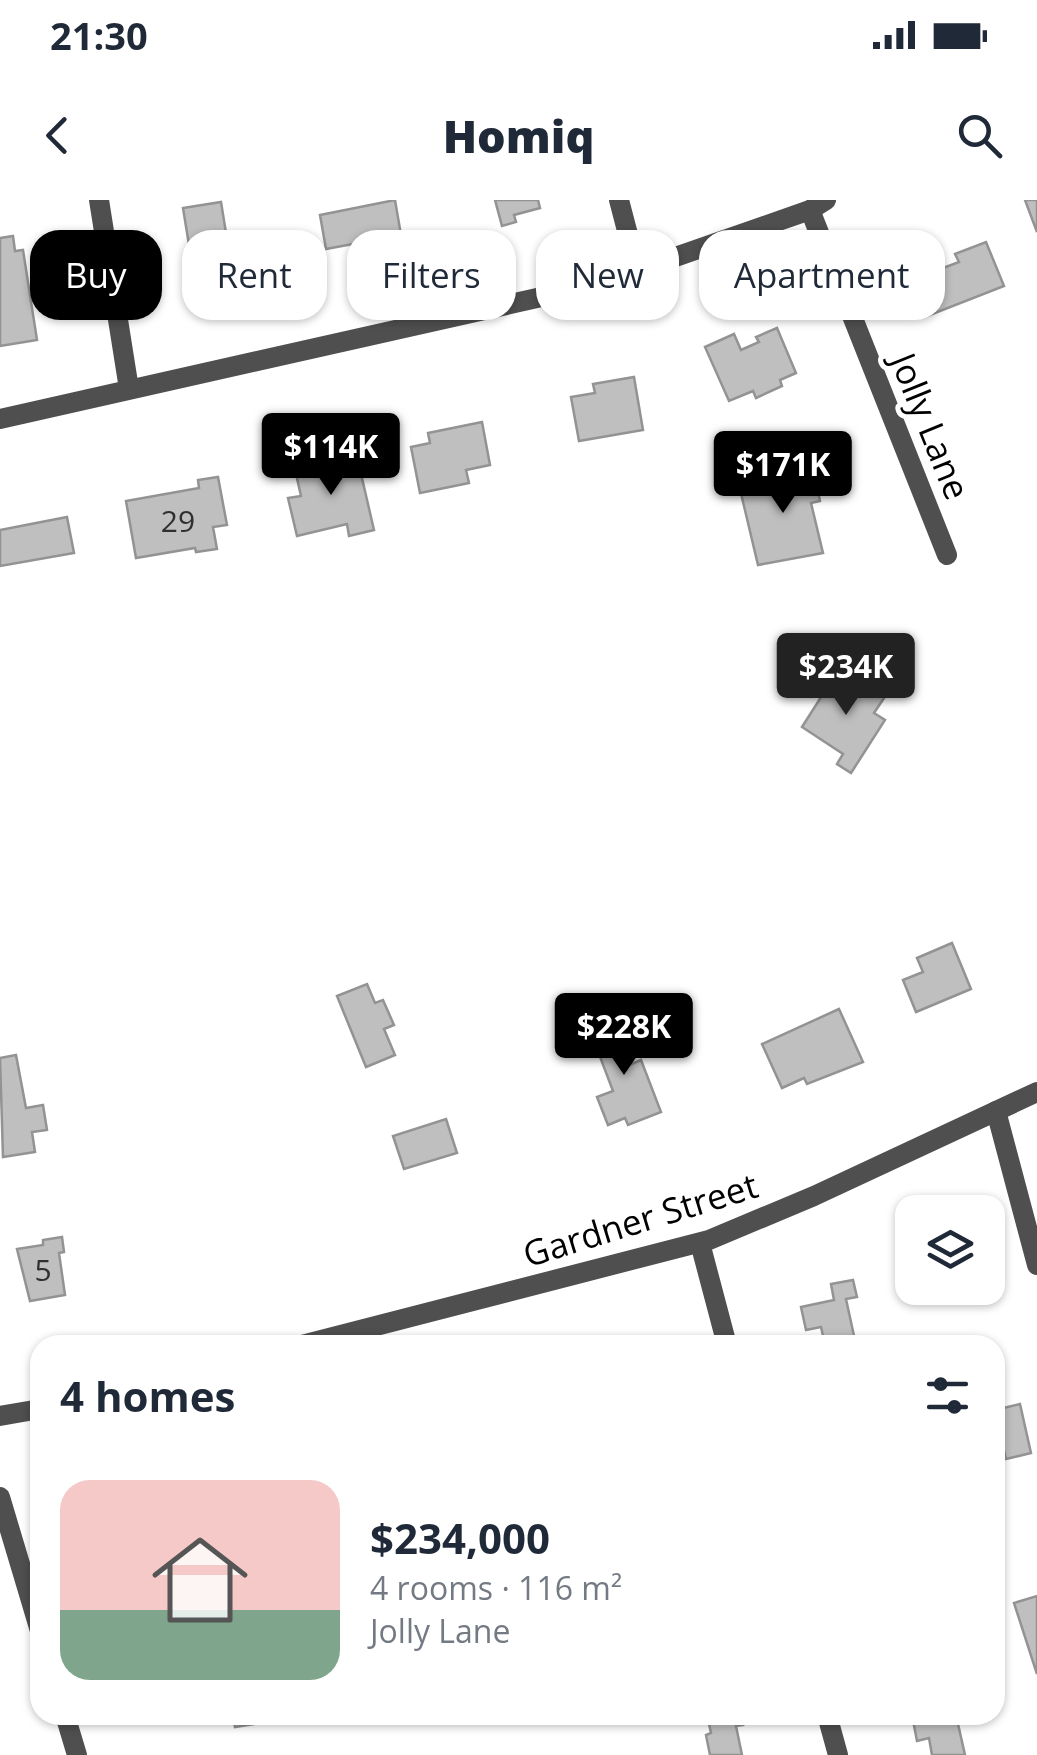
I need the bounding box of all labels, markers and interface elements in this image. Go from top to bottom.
text: 21:30 [50,9,148,61]
text: Homiq [443,105,594,166]
icon: back [30,108,85,163]
icon: search [952,108,1007,163]
chip: Buy [30,230,162,320]
chip: Rent [182,230,327,320]
chip: Filters [347,230,516,320]
chip: New [536,230,679,320]
chip: Apartment [699,230,945,320]
street label: Jolly Lane [879,343,982,506]
pin: $114K [261,413,401,498]
text: $114K [284,424,378,467]
pin: $171K [713,431,853,516]
text: $171K [736,442,830,485]
house number: 29 [161,500,195,541]
pin: $234K [776,633,916,718]
text: $234K [799,644,893,687]
pin: $228K [554,993,694,1078]
text: $228K [577,1004,671,1047]
street label: Gardner Street [517,1161,763,1277]
map controls [895,1195,1005,1305]
button: layers [895,1195,1005,1305]
house number: 5 [34,1249,52,1290]
text: 4 homes [60,1367,235,1424]
icon: filters [920,1368,975,1423]
text: $234,000 [370,1509,550,1566]
icon: home [140,1520,260,1640]
text: 4 rooms · 116 m² [370,1566,622,1609]
text: Jolly Lane [370,1609,510,1652]

